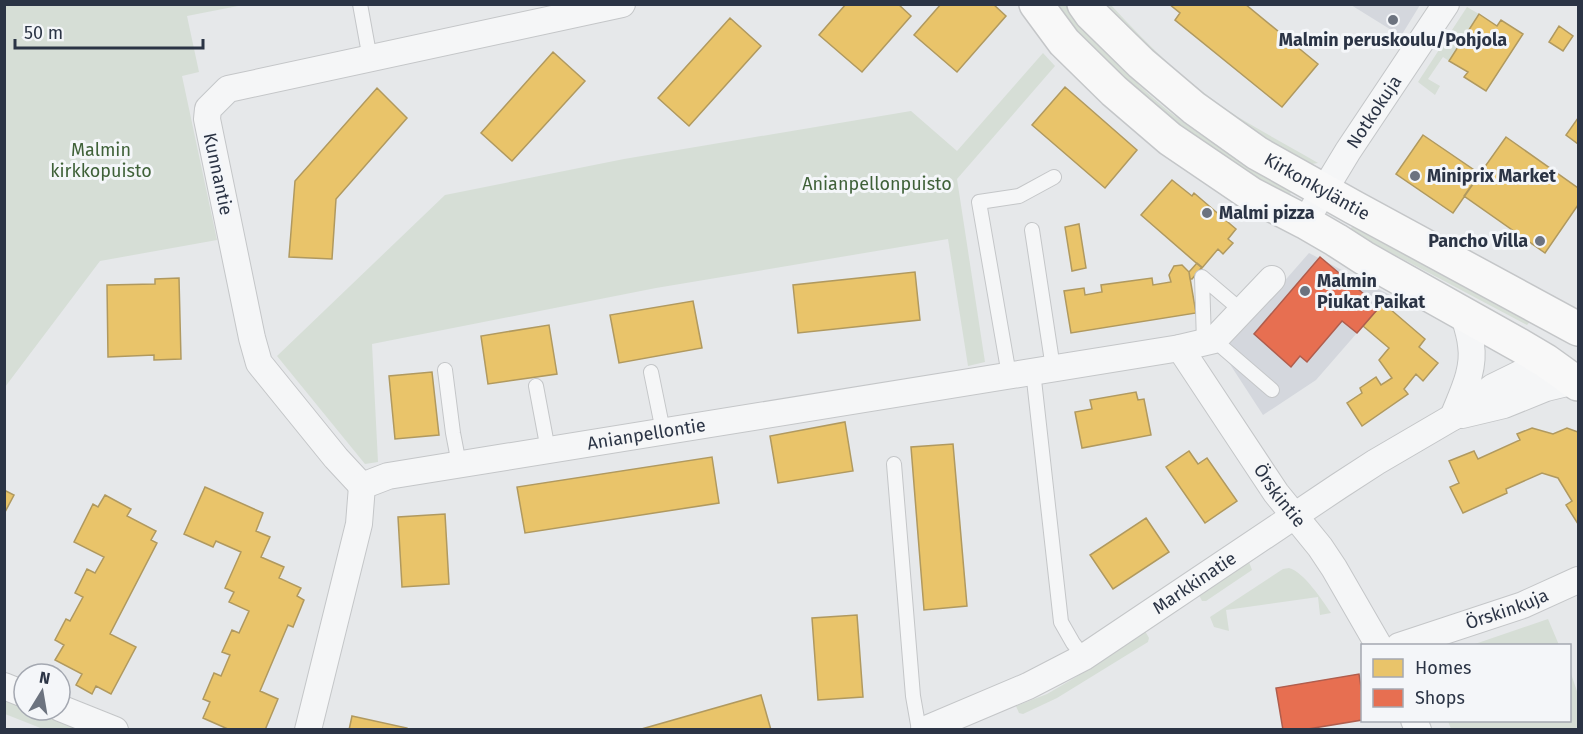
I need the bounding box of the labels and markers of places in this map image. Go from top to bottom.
marker: Malmin peruskoulu/Pohjola [1386,13,1400,27]
place label: Malmin peruskoulu/Pohjola [1279,29,1507,51]
place label: Miniprix Market [1427,165,1557,187]
marker: Miniprix Market [1408,169,1422,183]
place label: Malmi pizza [1219,202,1315,224]
marker: Malmi pizza [1200,206,1214,220]
place label: Pancho Villa [1428,230,1528,252]
marker: Pancho Villa [1533,234,1547,248]
place label: Malmin Piukat Paikat [1317,270,1426,313]
marker: Malmin Piukat Paikat [1298,284,1312,298]

